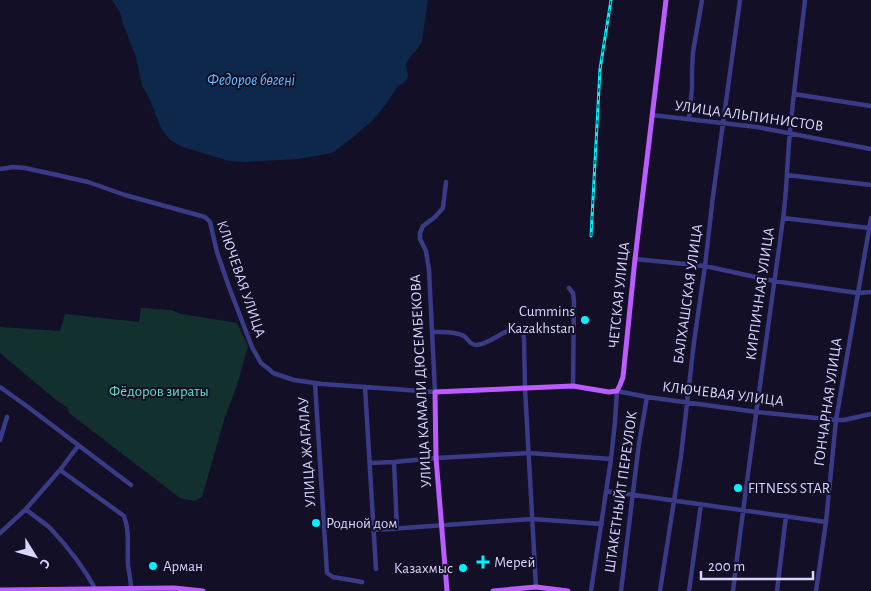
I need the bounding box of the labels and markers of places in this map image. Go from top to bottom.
place label: Cummins Kazakhstan [507,304,575,336]
marker: Cummins Kazakhstan [579,314,591,326]
place label: FITNESS STAR [748,481,830,496]
marker: FITNESS STAR [732,482,744,494]
place label: Родной дом [326,516,397,531]
marker: Родной дом [310,517,322,529]
marker: Мерей [476,555,490,569]
place label: Мерей [494,555,535,570]
place label: Арман [163,559,203,574]
marker: Арман [147,560,159,572]
place label: Казахмыс [394,561,453,576]
marker: Казахмыс [457,562,469,574]

